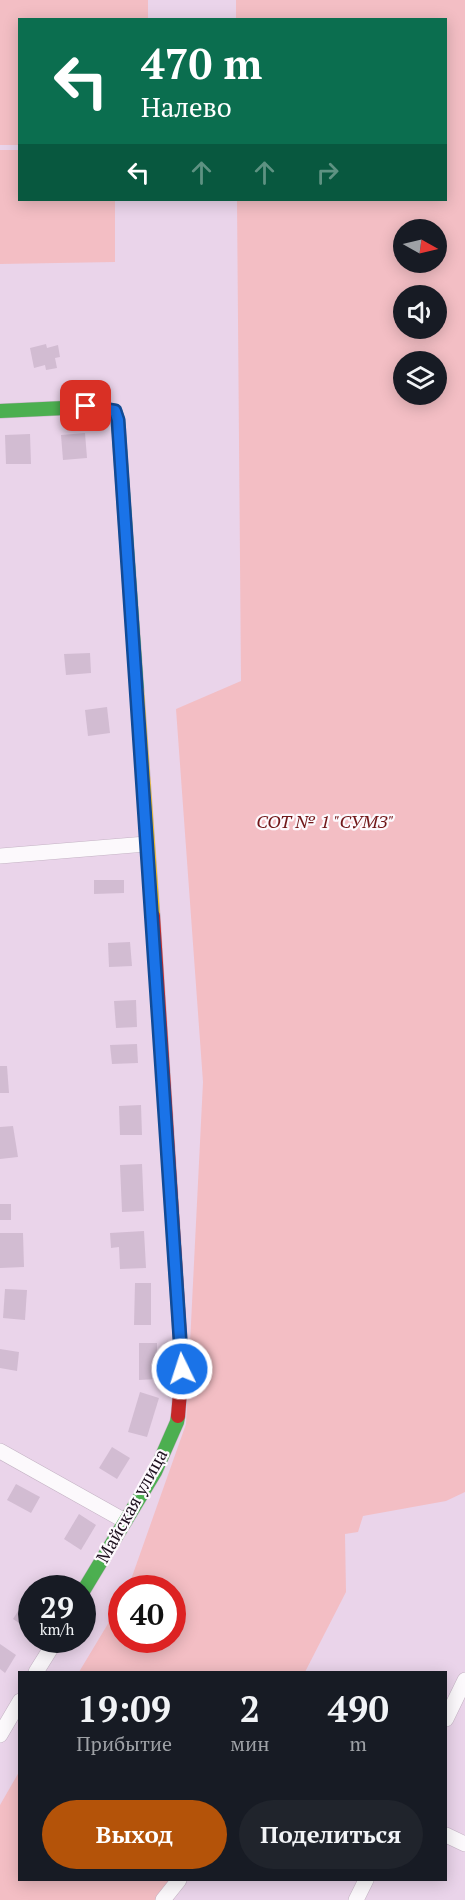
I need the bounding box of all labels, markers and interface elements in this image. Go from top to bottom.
text: 470 m [141,35,262,91]
icon: left [42,42,120,120]
text: Налево [141,89,232,125]
icon: left [122,156,155,189]
icon: ahead [185,156,218,189]
icon: ahead [248,156,281,189]
icon: right [311,156,344,189]
north arrow [393,219,447,273]
map controls [393,219,447,405]
button: sound [393,285,447,339]
button: layers [393,351,447,405]
pin [60,380,111,431]
icon: arrive [69,389,102,422]
park label: СОТ № 1 "СУМЗ" [256,809,394,833]
position arrow [150,1337,214,1401]
street label: Майская улица [90,1444,172,1567]
speed limit sign: 40 [108,1575,186,1653]
text: 29 [40,1587,74,1627]
text: km/h [40,1619,74,1639]
text: 19:09 [77,1685,171,1732]
text: 2 [240,1685,260,1732]
text: 490 [328,1685,389,1732]
text: Прибытие [76,1730,172,1757]
text: мин [230,1730,270,1757]
text: m [350,1730,367,1757]
button: Выход [42,1800,227,1869]
button: Поделиться [239,1800,423,1869]

